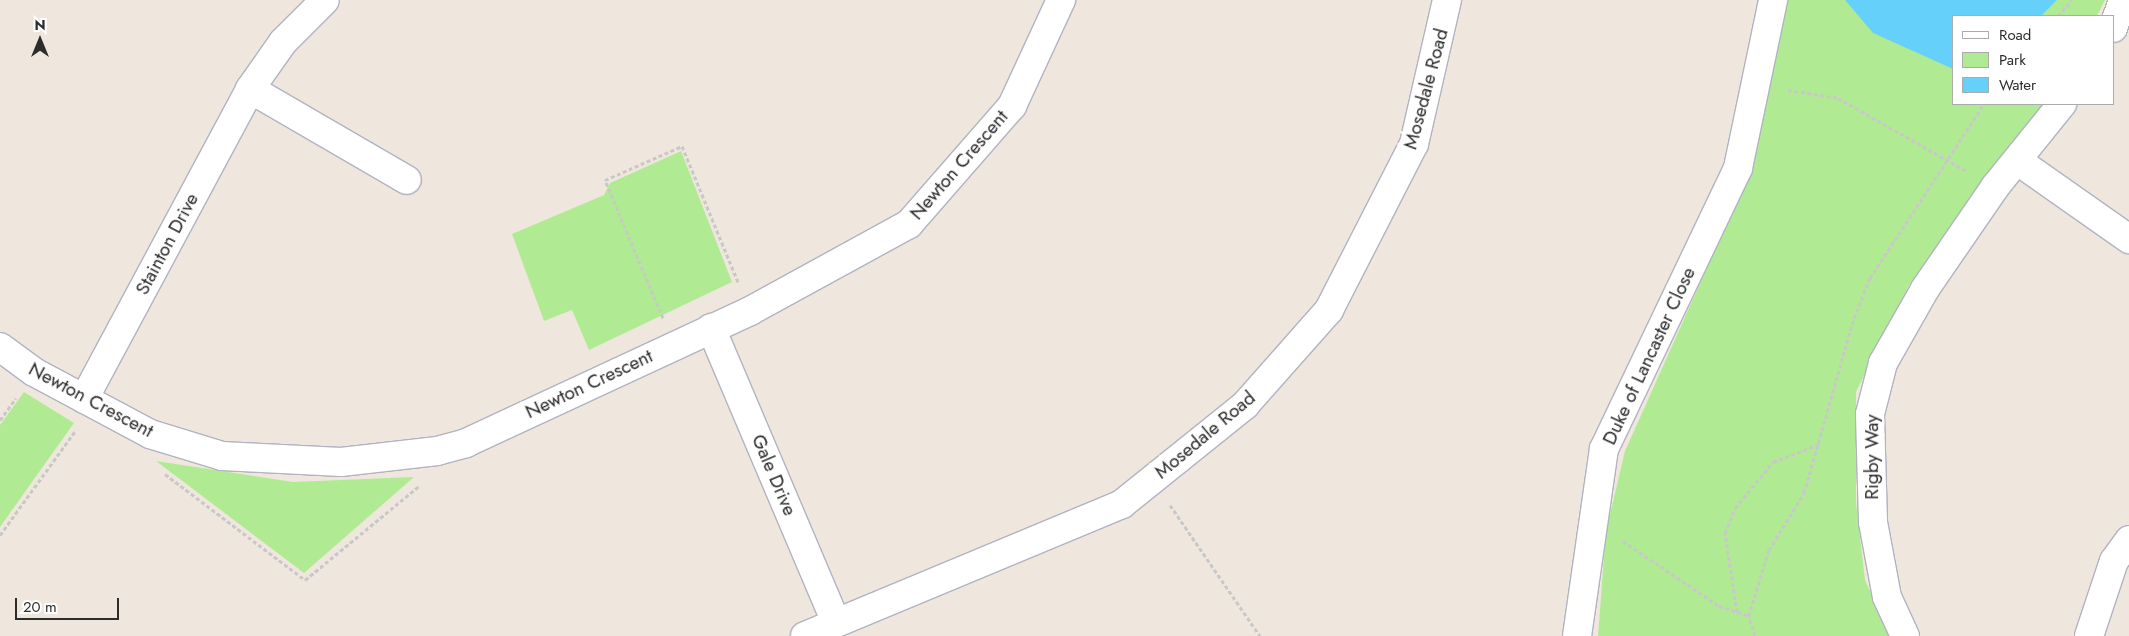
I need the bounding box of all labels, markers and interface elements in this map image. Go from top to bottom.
north arrow [15,15,65,65]
text: N [34,15,46,35]
legend [1952,15,2114,105]
text: Road [1999,24,2031,46]
street label: Mosedale Road [1399,26,1453,152]
text: Park [1999,49,2026,71]
text: Water [1999,74,2036,96]
street label: Newton Crescent [905,106,1013,224]
street label: Stainton Drive [131,189,203,299]
street label: Duke of Lancaster Close [1598,264,1700,448]
street label: Newton Crescent [522,345,656,423]
street label: Newton Crescent [25,358,157,442]
street label: Mosedale Road [1150,386,1260,484]
street label: Rigby Way [1861,414,1883,500]
street label: Gale Drive [747,431,801,519]
scale bar [18,588,121,620]
text: 20 m [23,596,57,618]

